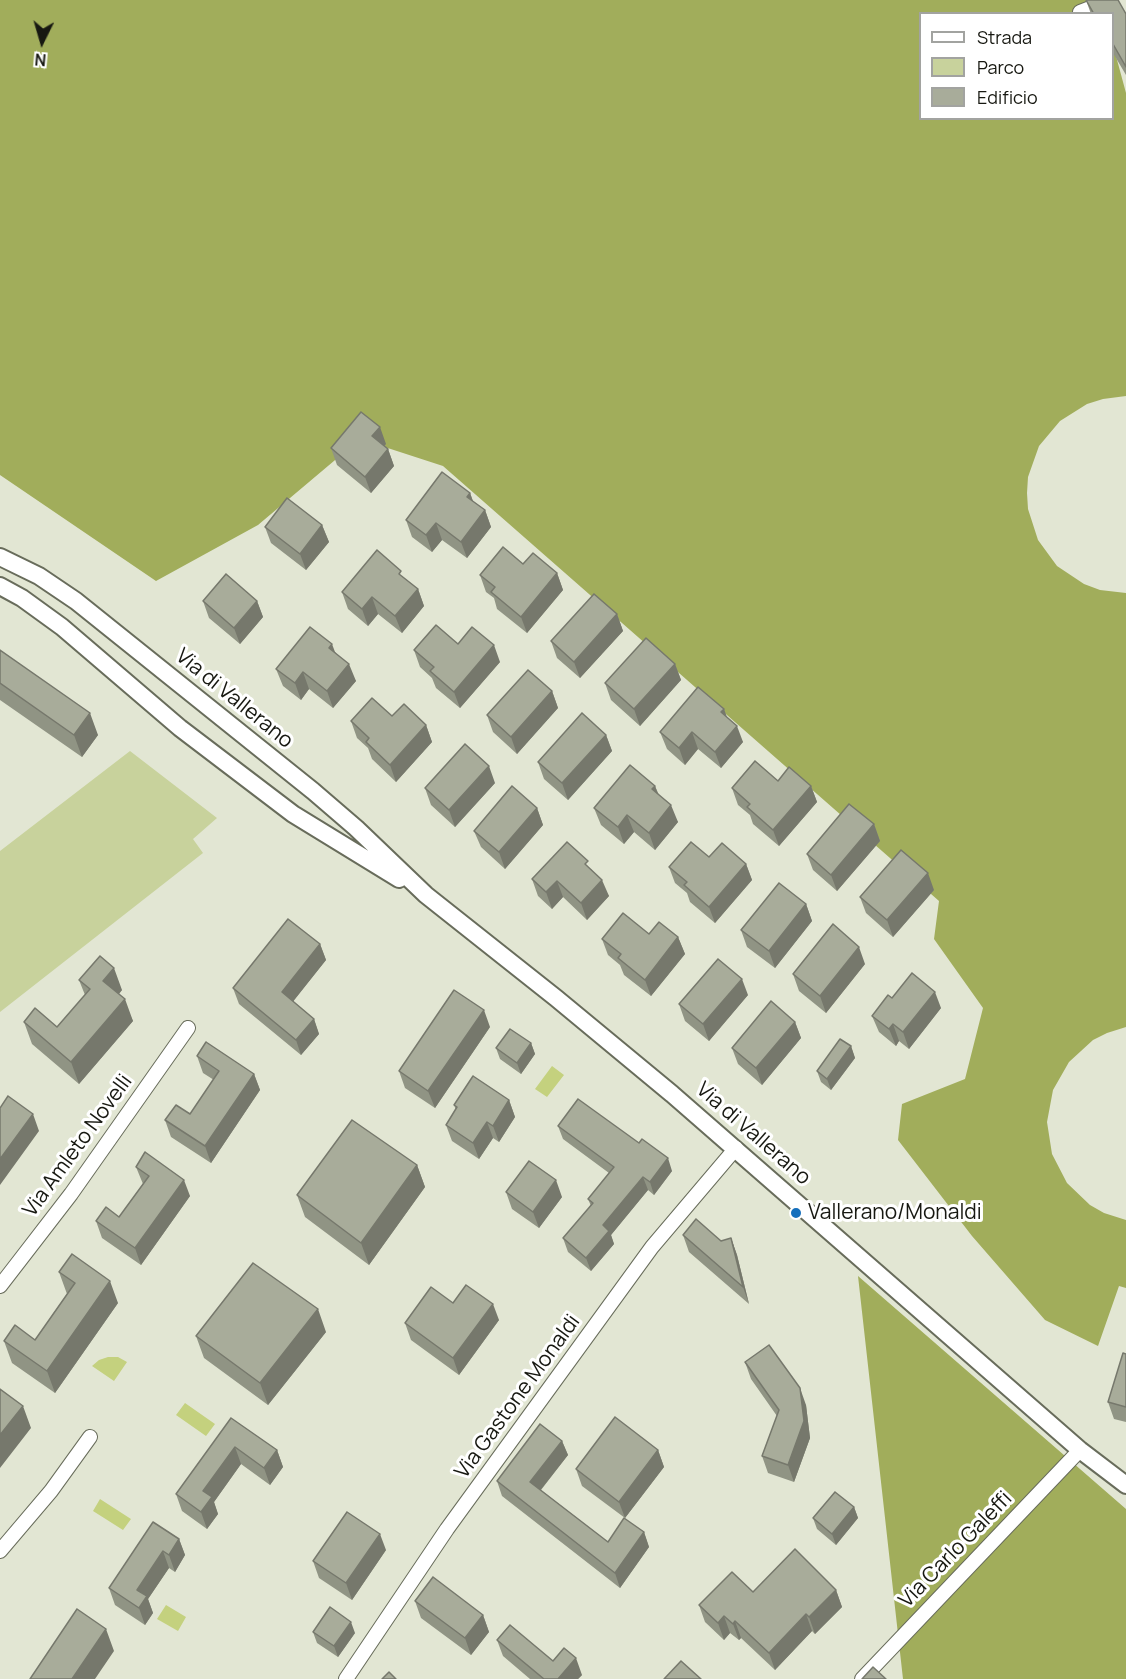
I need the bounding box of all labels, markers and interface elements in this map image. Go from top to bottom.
north arrow [12,12,72,72]
legend [919,12,1114,120]
text: Strada [977,25,1032,49]
text: N [34,48,47,71]
text: Parco [977,55,1024,79]
text: Edificio [977,85,1038,109]
street label: Via di Vallerano [170,644,298,754]
street label: Via Amleto Novelli [18,1070,138,1222]
street label: Via di Vallerano [691,1077,815,1191]
place label: Vallerano/Monaldi [808,1200,982,1226]
marker: Vallerano/Monaldi [789,1206,803,1220]
street label: Via Gastone Monaldi [450,1310,586,1484]
street label: Via Carlo Galeffi [894,1487,1018,1613]

